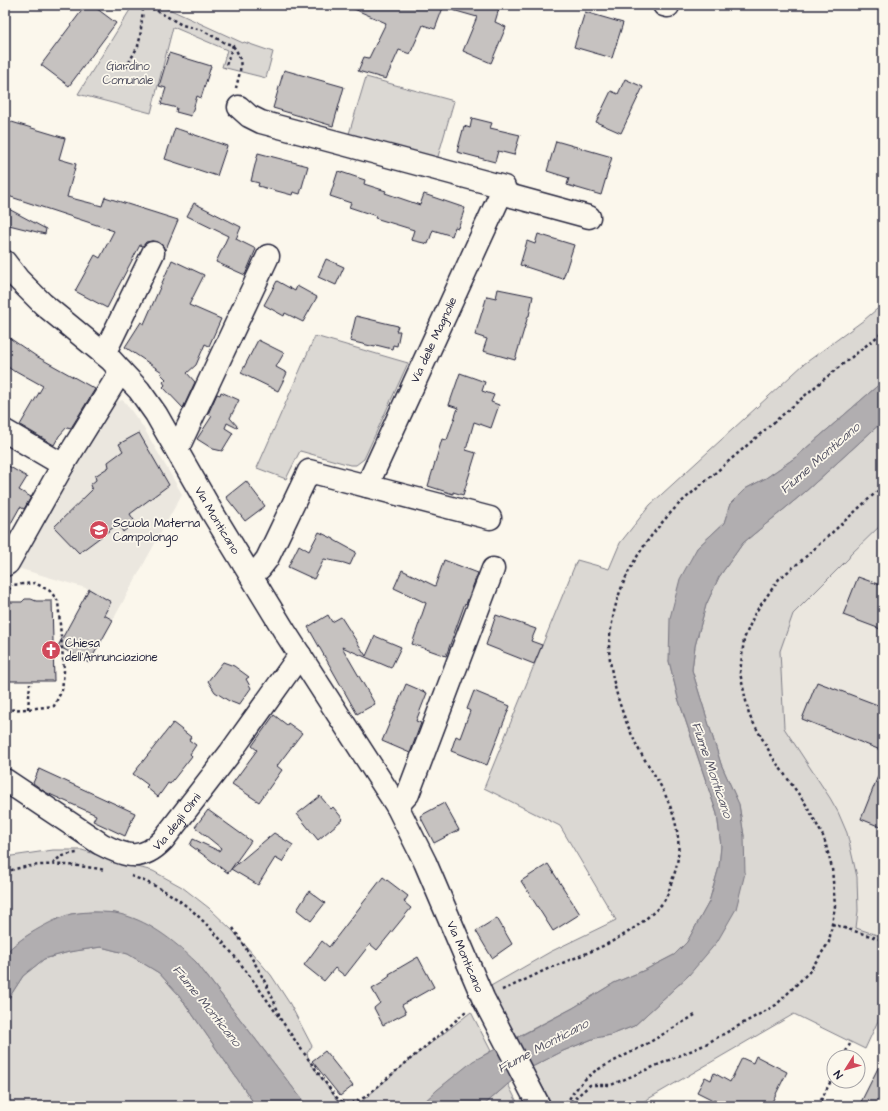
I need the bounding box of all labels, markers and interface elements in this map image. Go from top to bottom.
park label: Giardino Comunale [102,58,154,89]
street label: Via delle Magnolie [407,294,463,386]
water label: Fiume Monticano [776,417,865,498]
street label: Via Monticano [191,483,244,558]
place label: Scuola Materna Campolongo [113,515,200,547]
school or university icon: Scuola Materna Campolongo [88,519,110,541]
place label: Chiesa dell'Annunciazione [65,635,158,666]
church icon: Chiesa dell'Annunciazione [40,639,62,661]
water label: Fiume Monticano [687,720,737,822]
street label: Via degli Olmi [149,789,205,854]
street label: Via Monticano [443,918,488,995]
water label: Fiume Monticano [168,961,247,1052]
water label: Fiume Monticano [494,1014,593,1078]
north arrow [826,1049,866,1089]
text: N [830,1067,846,1082]

